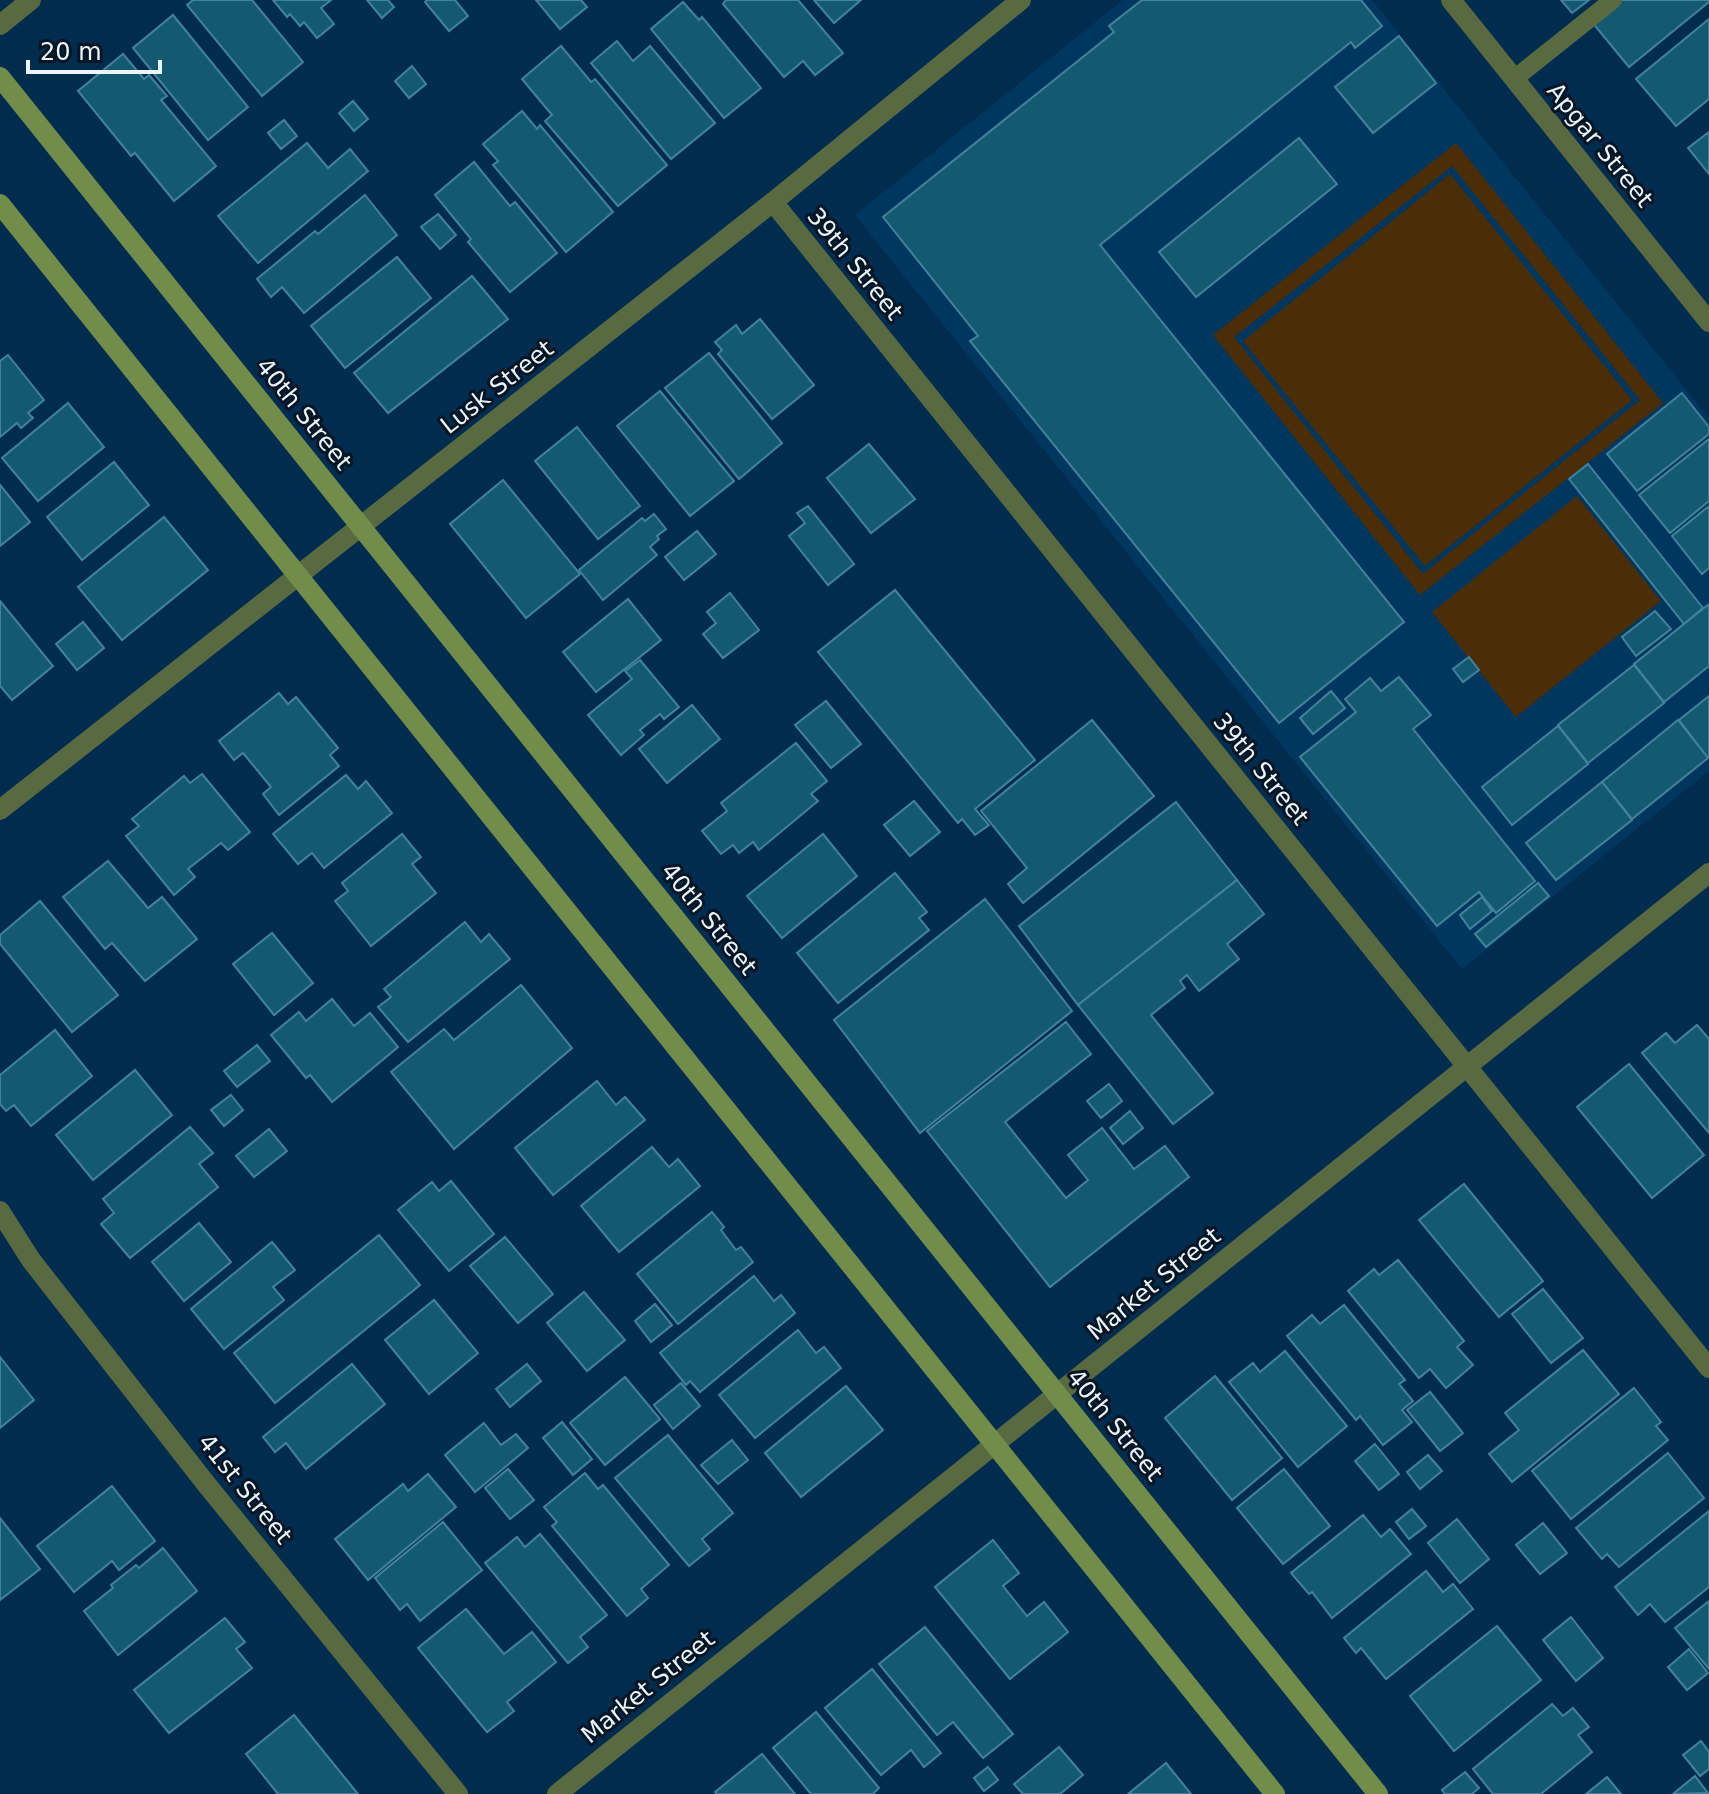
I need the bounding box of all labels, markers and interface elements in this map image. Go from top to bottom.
scale bar [28,24,160,74]
text: 20 m [40,38,102,66]
street label: Apgar Street [1541,77,1659,213]
street label: 39th Street [801,202,909,326]
street label: Lusk Street [435,334,559,440]
street label: 40th Street [250,352,358,476]
street label: 39th Street [1207,707,1315,831]
street label: 40th Street [655,857,763,981]
street label: Market Street [1082,1222,1226,1346]
street label: 40th Street [1061,1363,1169,1487]
street label: 41st Street [192,1429,298,1549]
street label: Market Street [576,1625,720,1749]

